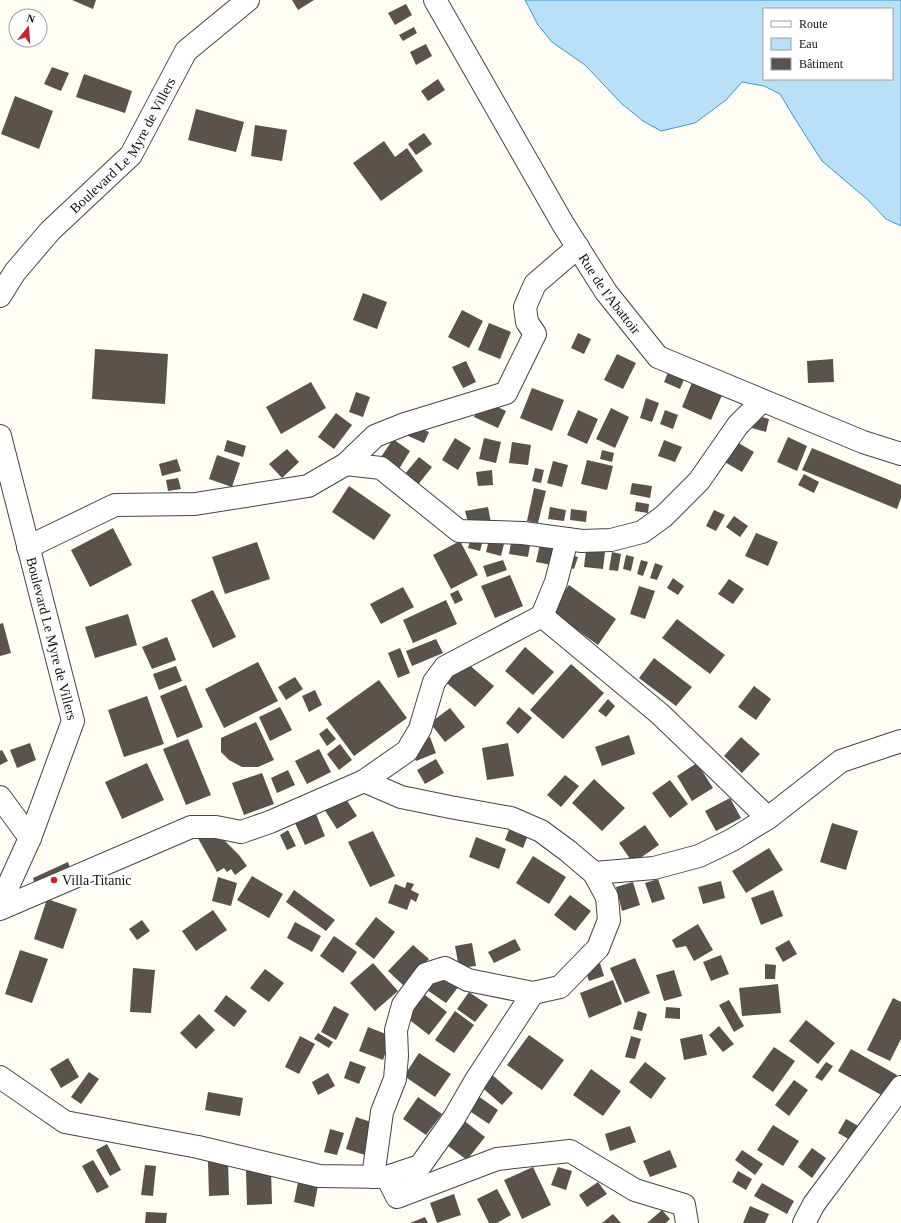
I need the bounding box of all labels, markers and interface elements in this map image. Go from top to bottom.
north arrow [8,8,48,48]
legend [763,8,893,80]
text: N [25,12,37,25]
text: Route [799,17,828,31]
text: Eau [799,37,818,51]
text: Bâtiment [799,57,844,71]
street label: Boulevard Le Myre de Villers [67,75,179,216]
street label: Rue de l'Abattoir [576,251,644,337]
street label: Boulevard Le Myre de Villers [23,555,79,722]
place label: Villa Titanic [62,873,132,888]
marker: Villa Titanic [49,875,59,885]

